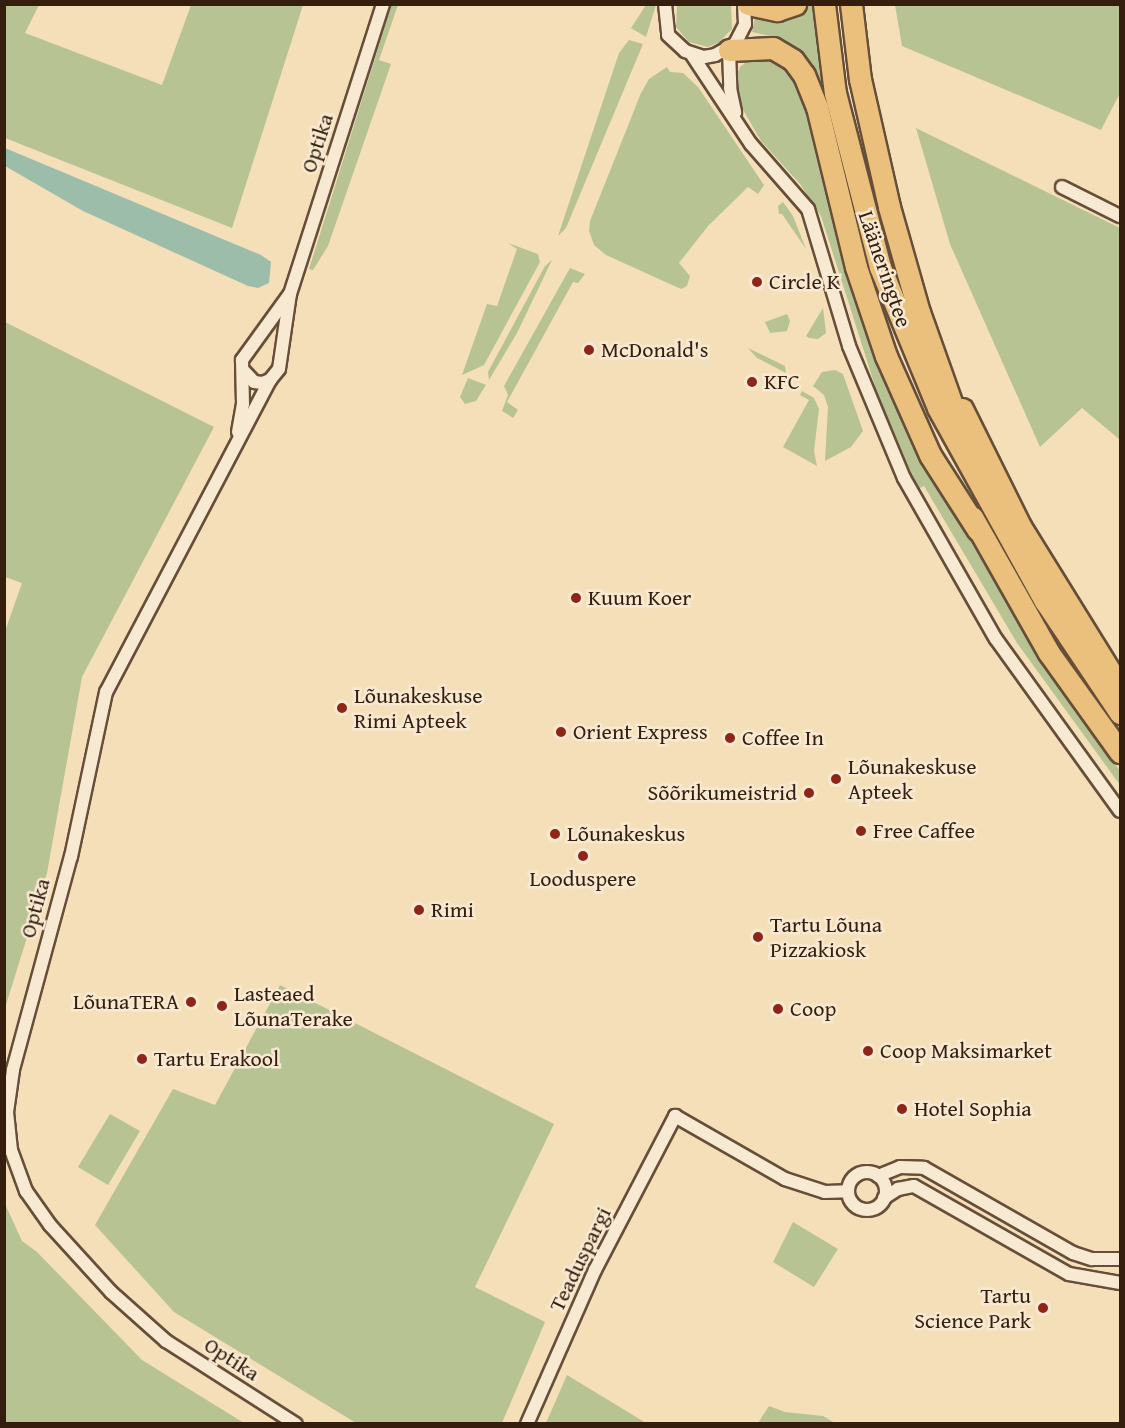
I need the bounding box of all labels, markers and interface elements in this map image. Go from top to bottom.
street label: Optika [295,110,339,176]
street label: Lääneringtee [853,207,917,331]
place label: Circle K [769,269,840,295]
marker: Circle K [750,275,764,289]
place label: McDonald's [601,337,708,363]
marker: McDonald's [582,343,596,357]
place label: KFC [764,369,800,395]
marker: KFC [745,375,759,389]
place label: Kuum Koer [588,585,691,611]
marker: Kuum Koer [569,591,583,605]
place label: Lõunakeskuse Rimi Apteek [354,682,483,734]
marker: Lõunakeskuse Rimi Apteek [335,701,349,715]
place label: Orient Express [573,719,708,745]
marker: Orient Express [554,725,568,739]
place label: Coffee In [742,725,824,751]
marker: Coffee In [723,731,737,745]
place label: Lõunakeskuse Apteek [848,753,977,804]
marker: Lõunakeskuse Apteek [829,772,843,786]
place label: Sõõrikumeistrid [648,780,797,806]
marker: Sõõrikumeistrid [802,786,816,800]
place label: Free Caffee [873,818,975,844]
place label: Lõunakeskus [567,821,685,847]
marker: Free Caffee [854,824,868,838]
marker: Lõunakeskus [548,827,562,841]
marker: Looduspere [576,849,590,863]
place label: Looduspere [530,866,636,892]
street label: Optika [14,875,56,941]
place label: Rimi [431,897,474,923]
marker: Rimi [412,903,426,917]
place label: Tartu Lõuna Pizzakiosk [770,911,882,962]
marker: Tartu Lõuna Pizzakiosk [751,930,765,944]
place label: Lasteaed LõunaTerake [234,980,353,1032]
place label: LõunaTERA [73,989,179,1015]
marker: LõunaTERA [184,995,198,1009]
place label: Coop [790,996,836,1022]
marker: Lasteaed LõunaTerake [215,999,229,1013]
marker: Coop [771,1002,785,1016]
place label: Coop Maksimarket [880,1038,1052,1064]
marker: Coop Maksimarket [861,1044,875,1058]
place label: Tartu Erakool [154,1046,279,1072]
marker: Tartu Erakool [135,1052,149,1066]
place label: Hotel Sophia [914,1096,1032,1122]
marker: Hotel Sophia [895,1102,909,1116]
street label: Teaduspargi [543,1202,617,1316]
place label: Tartu Science Park [914,1282,1031,1334]
marker: Tartu Science Park [1036,1301,1050,1315]
street label: Optika [199,1331,265,1387]

